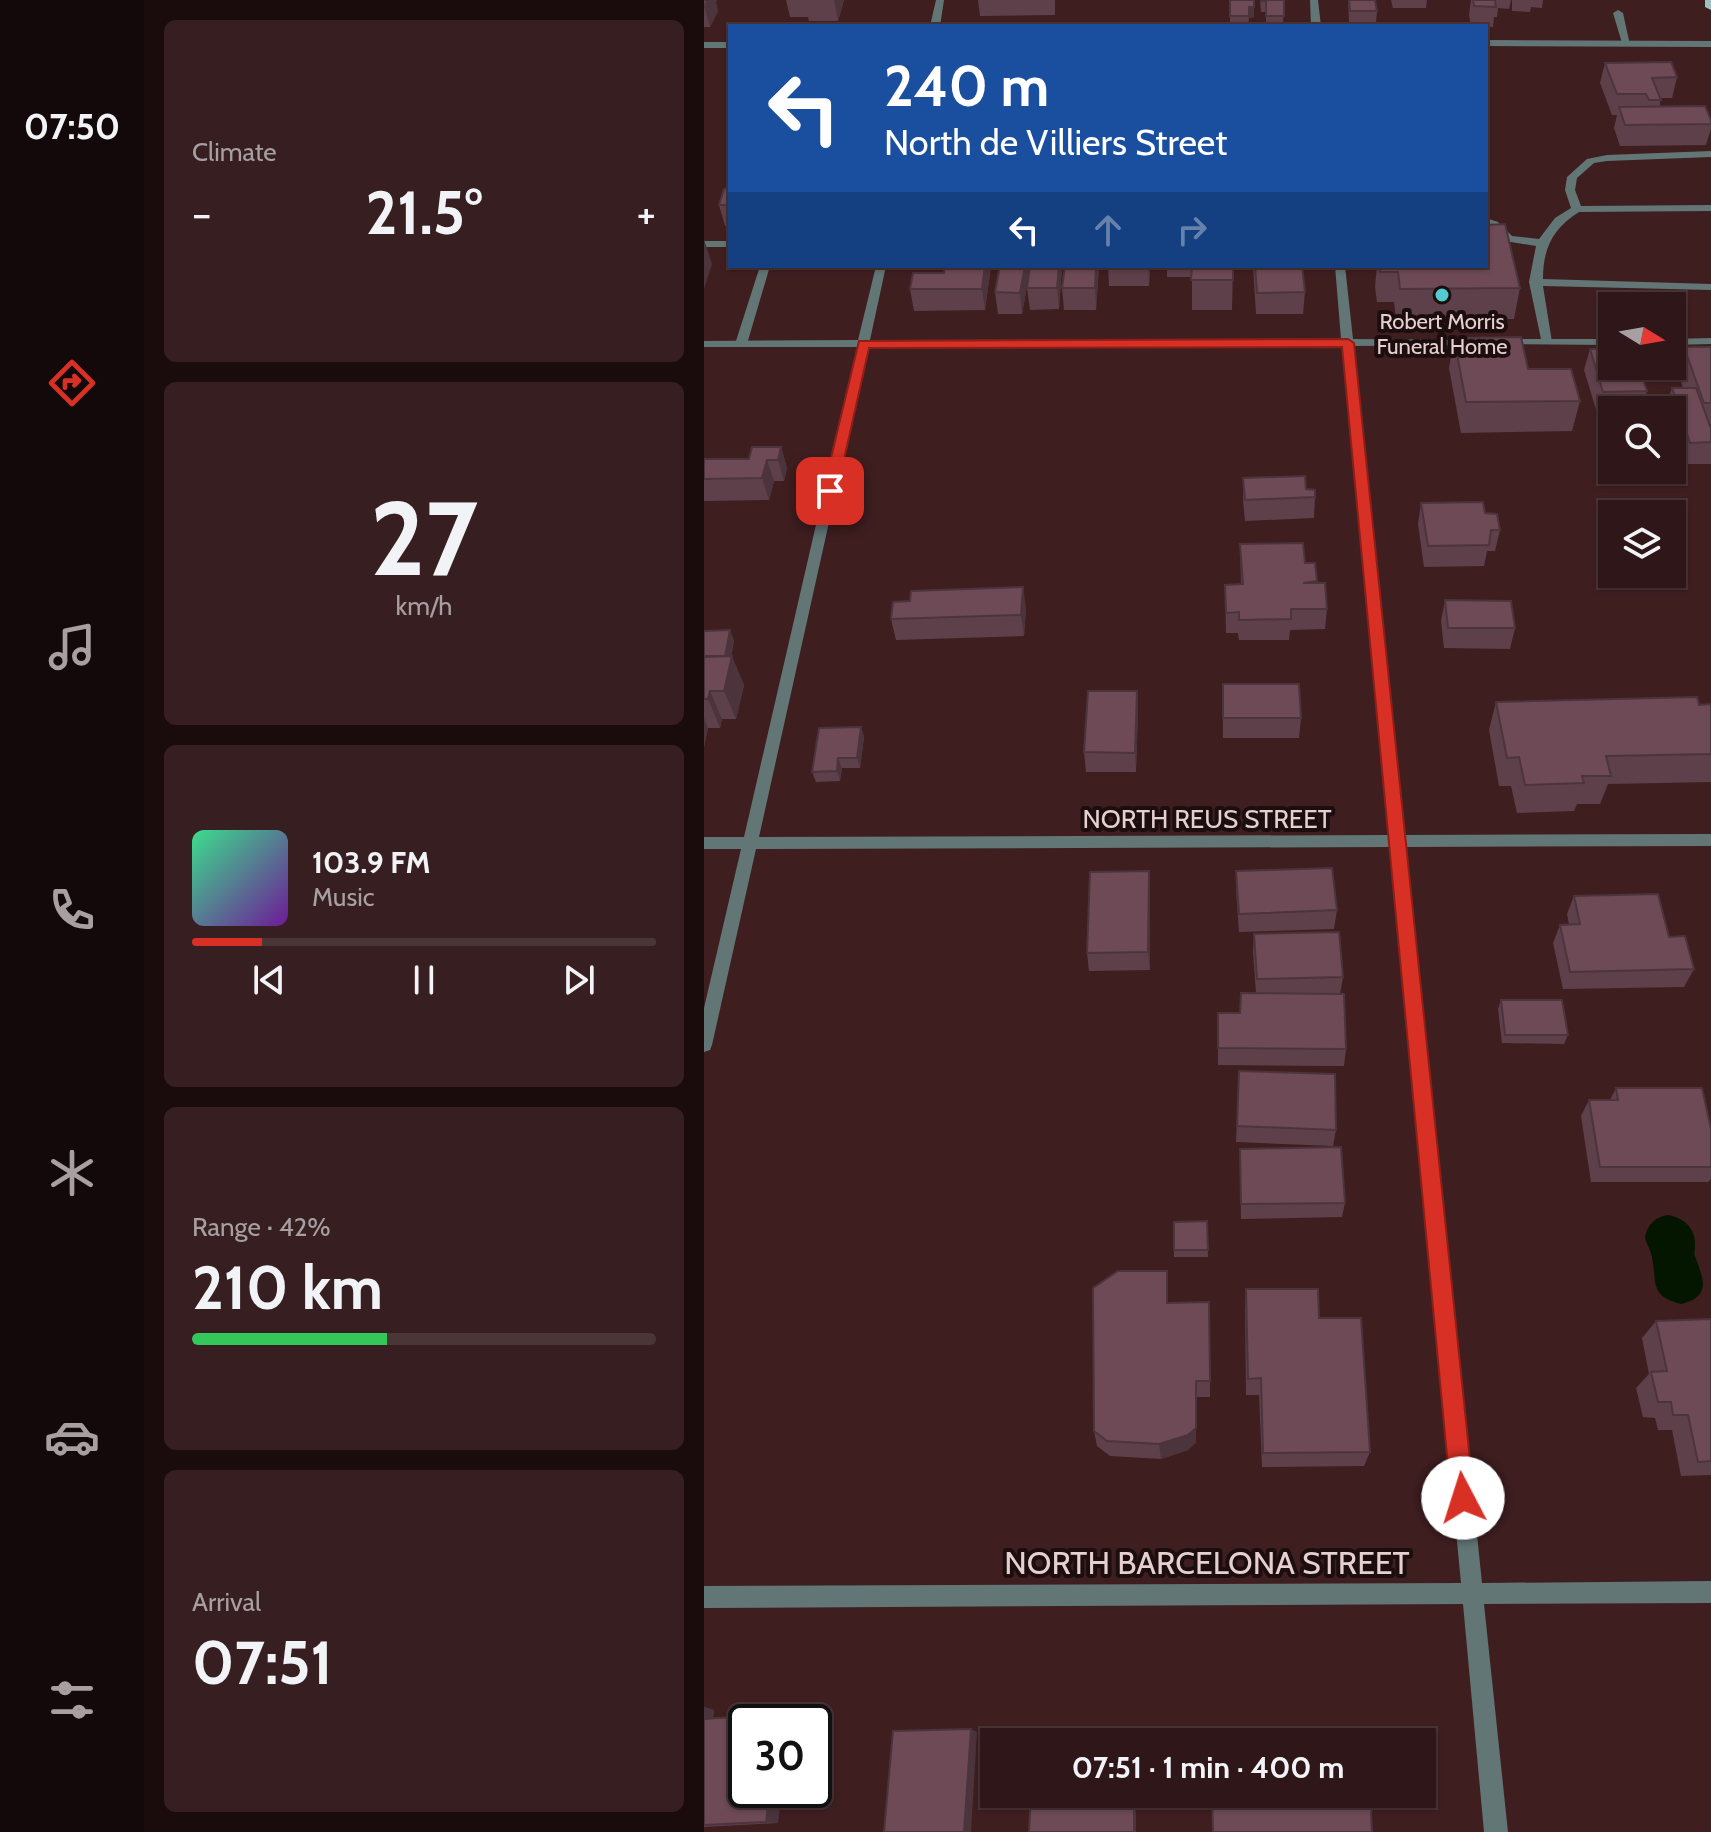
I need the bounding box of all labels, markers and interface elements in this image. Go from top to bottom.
text: 240 m [884,52,1049,120]
icon: left [752,56,856,160]
text: 07:50 [24,104,120,148]
text: North de Villiers Street [884,120,1227,164]
text: Climate [192,136,277,168]
text: 21.5° [366,176,482,249]
text: − [192,187,211,240]
text: + [637,187,656,240]
icon: left [1002,208,1046,252]
icon: ahead [1086,208,1130,252]
icon: right [1170,208,1214,252]
marker: Robert Morris Funeral Home [1433,286,1451,304]
north arrow [1598,292,1686,380]
map controls [1598,292,1686,588]
place label: Robert Morris Funeral Home [1376,308,1508,360]
icon: directions [44,355,100,411]
button: search [1598,396,1686,484]
pin [796,457,864,525]
icon: arrive [808,469,852,513]
text: 27 [370,475,478,601]
button: layers [1598,500,1686,588]
text: km/h [396,590,452,622]
icon: music [44,619,100,675]
street label: NORTH REUS STREET [1082,803,1332,835]
text: 103.9 FM [312,844,431,881]
text: Music [312,881,375,913]
icon: phone [44,882,100,938]
icon: previous [247,958,291,1002]
icon: pause [402,958,446,1002]
icon: next [557,958,601,1002]
icon: climate [44,1145,100,1201]
text: Range · 42% [192,1211,331,1243]
text: 210 km [192,1251,383,1324]
icon: car [44,1409,100,1465]
position arrow [1421,1456,1505,1540]
street label: NORTH BARCELONA STREET [1004,1543,1410,1582]
text: Arrival [192,1586,261,1618]
text: 07:51 [192,1626,333,1699]
icon: filters [44,1672,100,1728]
speed limit sign: 30 [728,1704,832,1808]
text: 07:51 · 1 min · 400 m [1072,1749,1344,1786]

